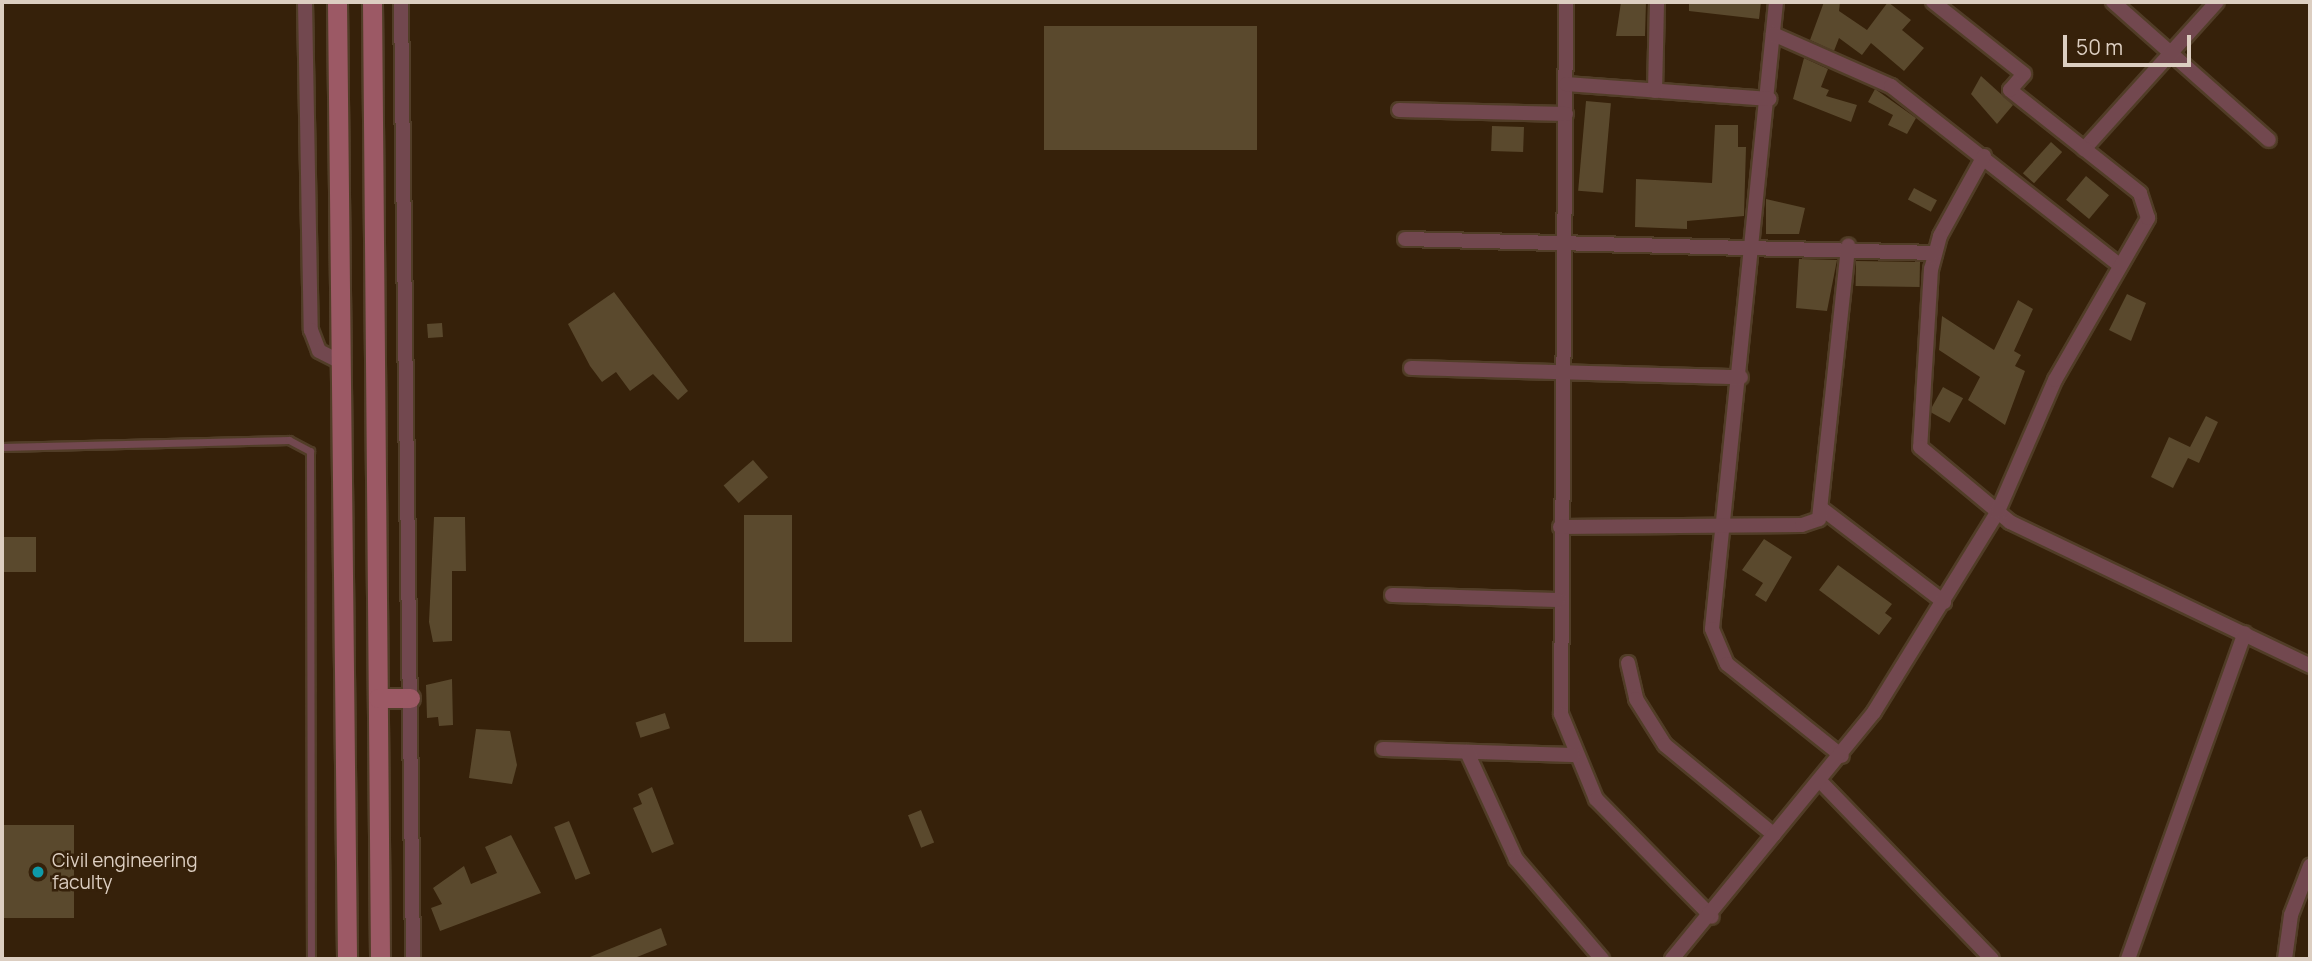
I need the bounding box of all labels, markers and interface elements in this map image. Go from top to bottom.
scale bar [2067,21,2195,65]
text: 50 m [2076,33,2123,61]
place label: Civil engineering faculty [52,850,197,894]
marker: Civil engineering faculty [30,864,46,880]

